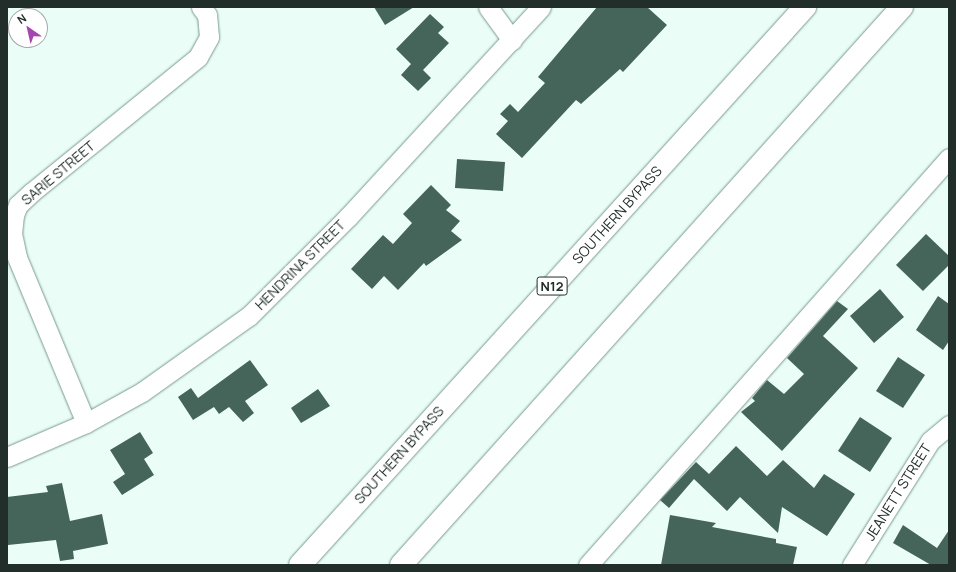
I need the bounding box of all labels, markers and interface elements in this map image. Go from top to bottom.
north arrow [8,8,48,48]
text: N [14,10,29,27]
street label: SARIE STREET [18,137,98,209]
street label: SOUTHERN BYPASS [569,163,665,267]
street label: HENDRINA STREET [252,217,348,313]
road number: N12 [536,275,568,297]
street label: SOUTHERN BYPASS [351,403,447,507]
street label: JEANETT STREET [861,440,935,544]

